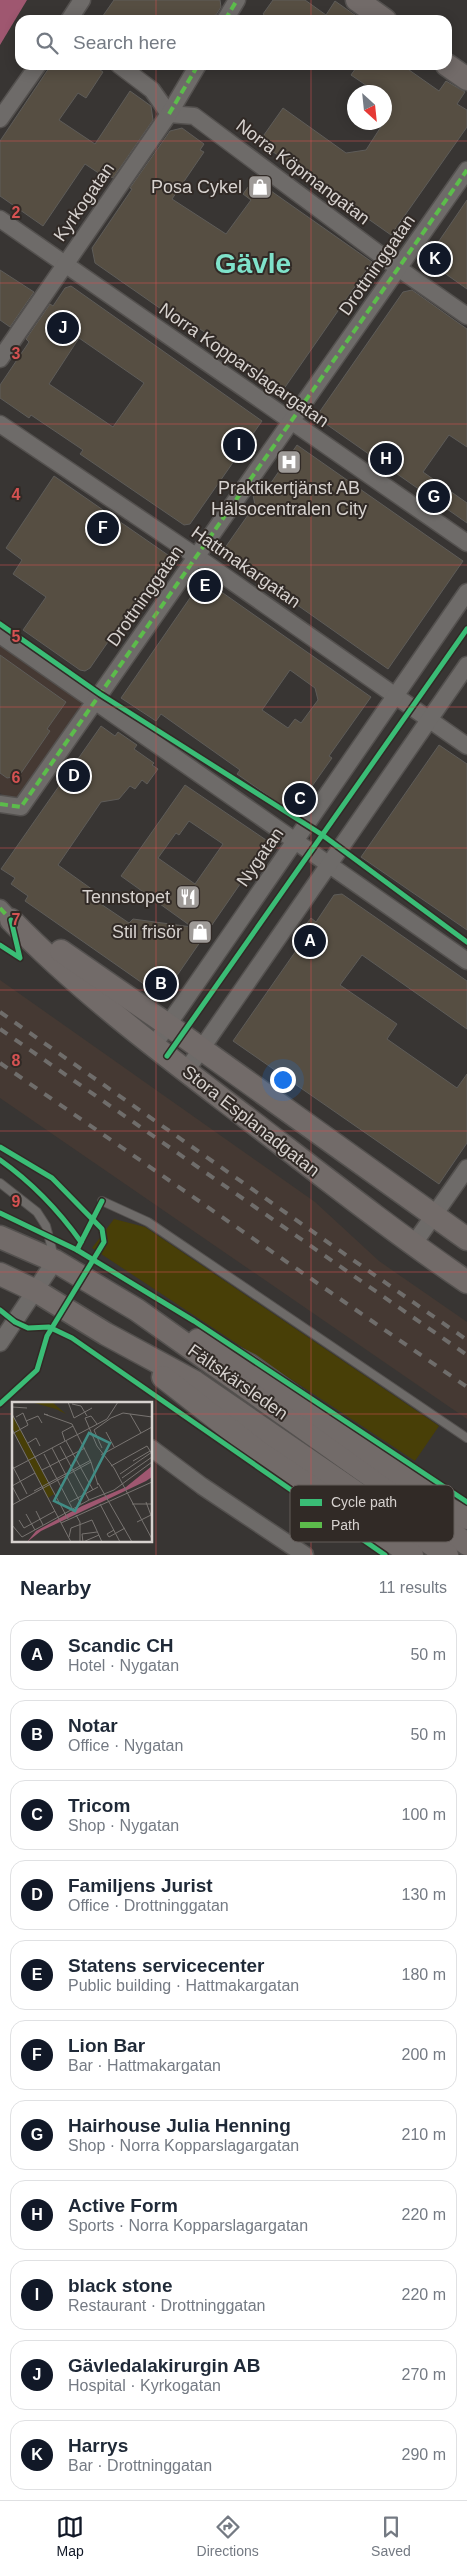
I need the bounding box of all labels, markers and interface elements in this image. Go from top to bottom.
search box [15,15,452,70]
icon: search [33,29,61,57]
text: Search here [73,32,177,53]
north arrow [347,85,392,130]
street label: Norra Köpmangatan [232,115,374,229]
street label: Kyrkogatan [50,159,118,245]
shop icon: Posa Cykel [247,174,273,200]
place label: Posa Cykel [151,177,242,197]
text: 2 [12,204,21,221]
street label: Drottninggatan [335,211,419,319]
pin: K [419,240,451,278]
district label: Gävle [215,248,291,279]
street label: Norra Kopparslagargatan [155,299,333,431]
pin: J [47,309,79,347]
text: 3 [12,345,21,362]
pin: I [223,426,255,464]
pin: H [370,440,402,478]
hospital icon: Praktikertjänst AB Hälsocentralen City [276,449,302,475]
place label: Praktikertjänst AB Hälsocentralen City [211,478,367,519]
pin: G [418,478,450,516]
text: 4 [12,486,21,503]
pin: F [87,509,119,547]
street label: Hattmakargatan [188,522,304,612]
street label: Drottninggatan [103,542,187,650]
pin: E [189,567,221,605]
text: 5 [12,628,21,645]
pin: D [58,757,90,795]
text: 6 [12,769,21,786]
pin: C [284,780,316,818]
street label: Nygatan [233,824,287,890]
restaurant icon: Tennstopet [175,884,201,910]
place label: Tennstopet [82,887,170,907]
text: 7 [12,911,21,928]
shop icon: Stil frisör [187,919,213,945]
place label: Stil frisör [112,922,182,942]
pin: A [294,922,326,960]
pin: B [145,965,177,1003]
text: 8 [12,1052,21,1069]
street label: Stora Esplanadgatan [179,1061,323,1181]
your location [270,1067,296,1093]
text: 9 [12,1193,21,1210]
street label: Fältskärsleden [184,1340,292,1424]
inset map [12,1402,152,1542]
legend [290,1485,454,1542]
text: Cycle path [331,1494,397,1510]
text: Path [331,1517,360,1533]
text: Nearby [20,1576,91,1599]
text: 11 results [379,1579,447,1596]
text: Scandic CH [68,1635,174,1656]
text: A [31,1646,43,1663]
text: 50 m [410,1646,446,1663]
text: Hotel · Nygatan [68,1657,179,1674]
text: Notar [68,1715,118,1736]
text: B [31,1726,43,1743]
text: 50 m [410,1726,446,1743]
text: Office · Nygatan [68,1737,183,1754]
text: Tricom [68,1795,130,1816]
text: C [31,1806,43,1823]
text: 100 m [402,1806,446,1823]
text: Shop · Nygatan [68,1817,179,1834]
text: Familjens Jurist [68,1875,213,1896]
text: D [31,1886,43,1903]
text: 130 m [402,1886,446,1903]
text: Office · Drottninggatan [68,1897,229,1914]
text: Statens servicecenter [68,1955,264,1976]
text: E [32,1966,42,1983]
text: 180 m [402,1966,446,1983]
text: Public building · Hattmakargatan [68,1977,299,1994]
text: Lion Bar [68,2035,145,2056]
text: F [32,2046,42,2063]
text: 200 m [402,2046,446,2063]
text: Bar · Hattmakargatan [68,2057,221,2074]
text: Hairhouse Julia Henning [68,2115,291,2136]
text: G [31,2126,43,2143]
text: 210 m [402,2126,446,2143]
text: Shop · Norra Kopparslagargatan [68,2137,299,2154]
text: Active Form [68,2195,178,2216]
text: H [31,2206,43,2223]
text: 220 m [402,2206,446,2223]
text: Sports · Norra Kopparslagargatan [68,2217,308,2234]
text: black stone [68,2275,173,2296]
text: I [35,2286,39,2303]
text: 220 m [402,2286,446,2303]
text: Restaurant · Drottninggatan [68,2297,265,2314]
text: Gävledalakirurgin AB [68,2355,261,2376]
text: J [33,2366,41,2383]
text: 270 m [402,2366,446,2383]
text: Hospital · Kyrkogatan [68,2377,221,2394]
text: Harrys [68,2435,128,2456]
text: K [31,2446,43,2463]
text: 290 m [402,2446,446,2463]
text: Bar · Drottninggatan [68,2457,212,2474]
tab: Map [56,2513,84,2559]
tab: Directions [197,2513,259,2559]
tab: Saved [371,2513,411,2559]

